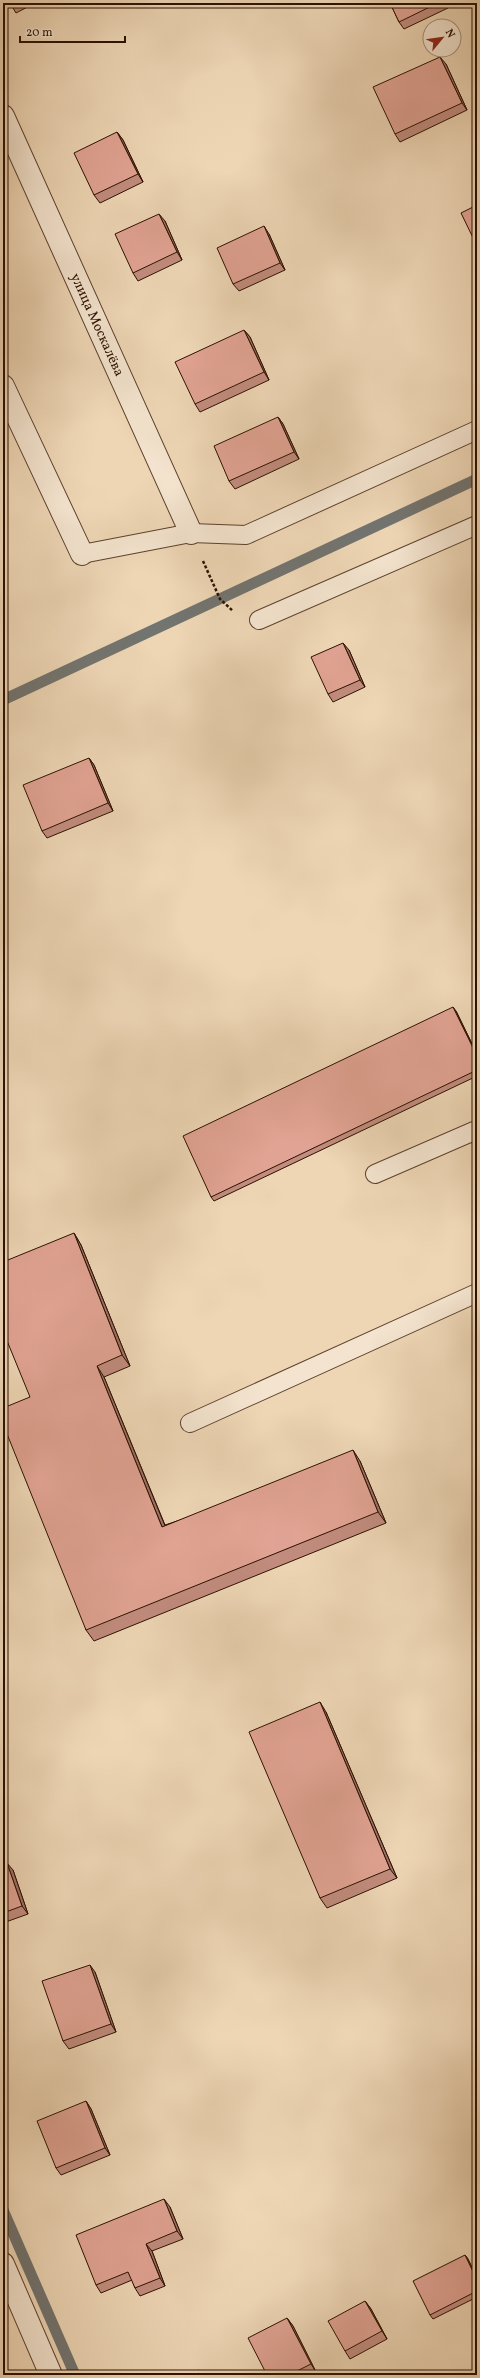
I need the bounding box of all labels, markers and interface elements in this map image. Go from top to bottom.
scale bar [20,18,125,44]
north arrow [422,18,462,58]
text: 20 m [26,25,53,41]
text: N [441,27,458,41]
street label: улица Москалёва [66,270,129,379]

